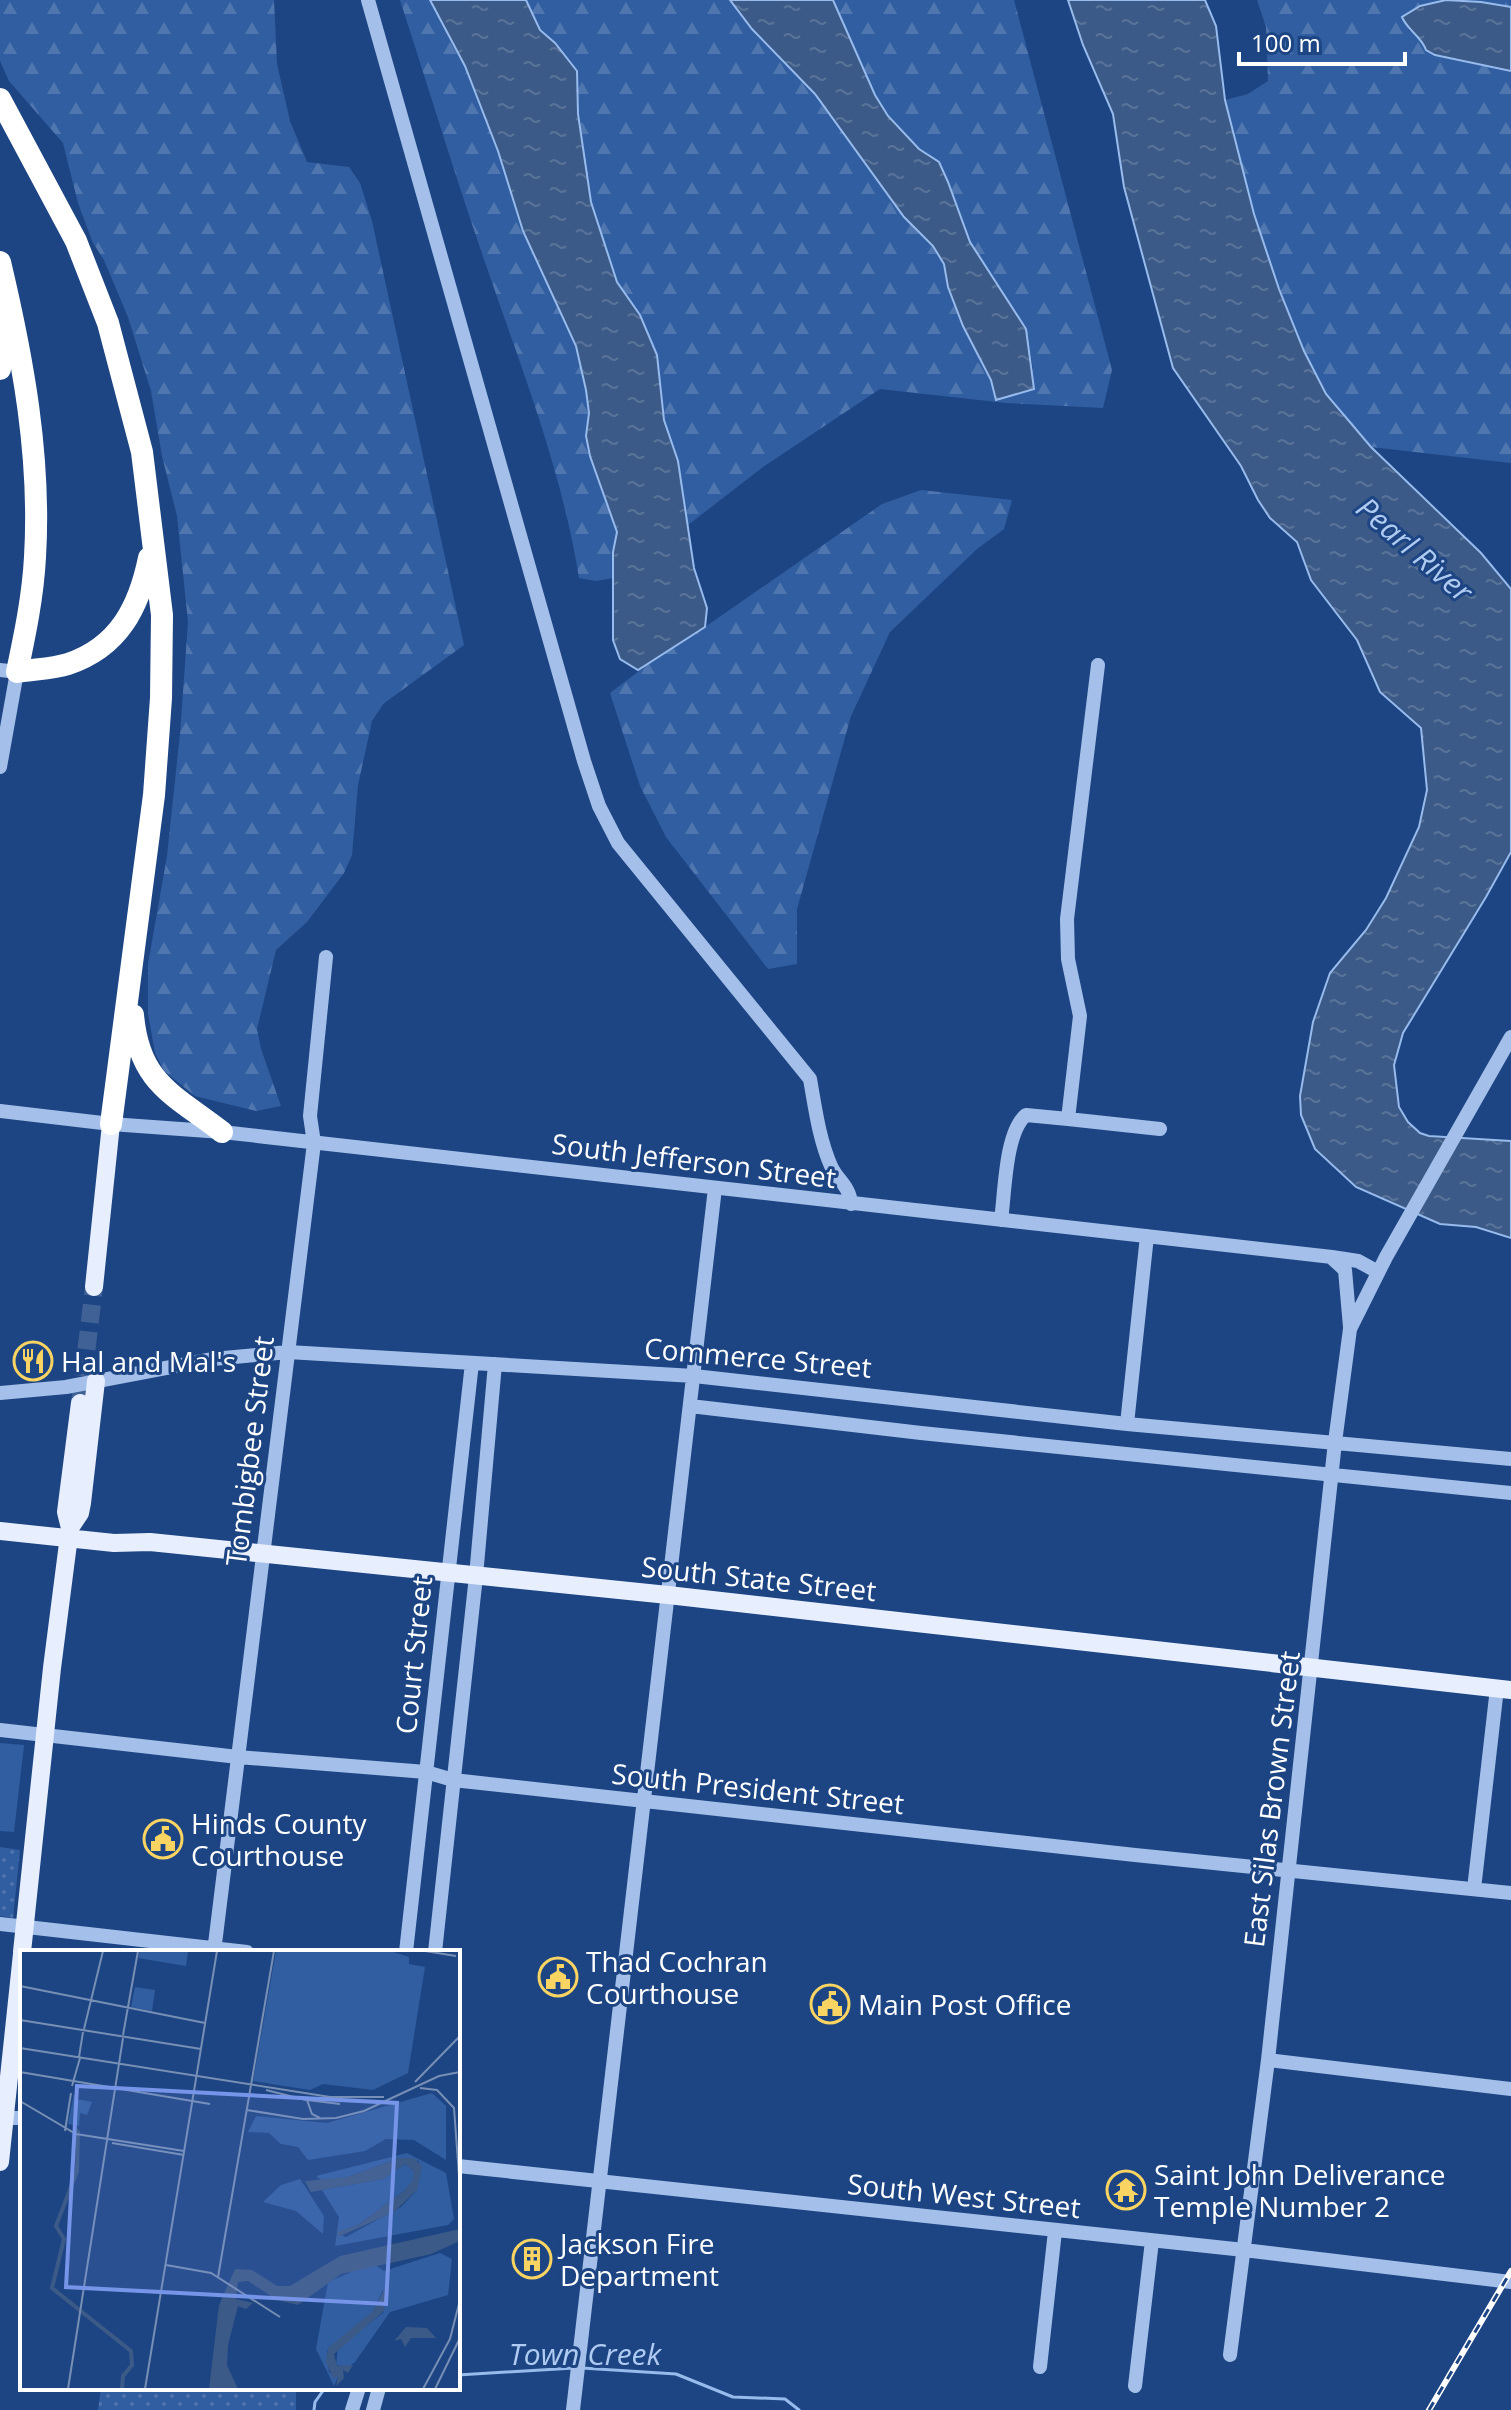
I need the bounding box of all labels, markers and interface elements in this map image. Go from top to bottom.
scale bar [1239,16,1405,66]
text: 100 m [1251,26,1321,59]
water label: Pearl River [1348,487,1483,612]
street label: South Jefferson Street [550,1124,838,1196]
street label: Commerce Street [643,1328,873,1386]
street label: Tombigbee Street [216,1334,282,1568]
restaurant icon: Hal and Mal's [12,1340,54,1382]
place label: Hal and Mal's [61,1342,236,1380]
street label: South State Street [640,1547,878,1609]
street label: Court Street [386,1574,440,1736]
street label: East Silas Brown Street [1234,1649,1308,1949]
street label: South President Street [610,1754,906,1822]
place label: Hinds County Courthouse [191,1804,367,1874]
public building icon: Hinds County Courthouse [142,1818,184,1860]
place label: Thad Cochran Courthouse [586,1942,768,2012]
inset map [20,1950,460,2390]
public building icon: Thad Cochran Courthouse [537,1956,579,1998]
public building icon: Main Post Office [809,1983,851,2025]
place label: Main Post Office [858,1985,1071,2023]
place label: Saint John Deliverance Temple Number 2 [1154,2155,1446,2225]
street label: South West Street [846,2164,1082,2226]
temple icon: Saint John Deliverance Temple Number 2 [1105,2169,1147,2211]
place label: Jackson Fire Department [557,2224,719,2294]
building icon: Jackson Fire Department [511,2238,553,2280]
water label: Town Creek [509,2333,663,2374]

